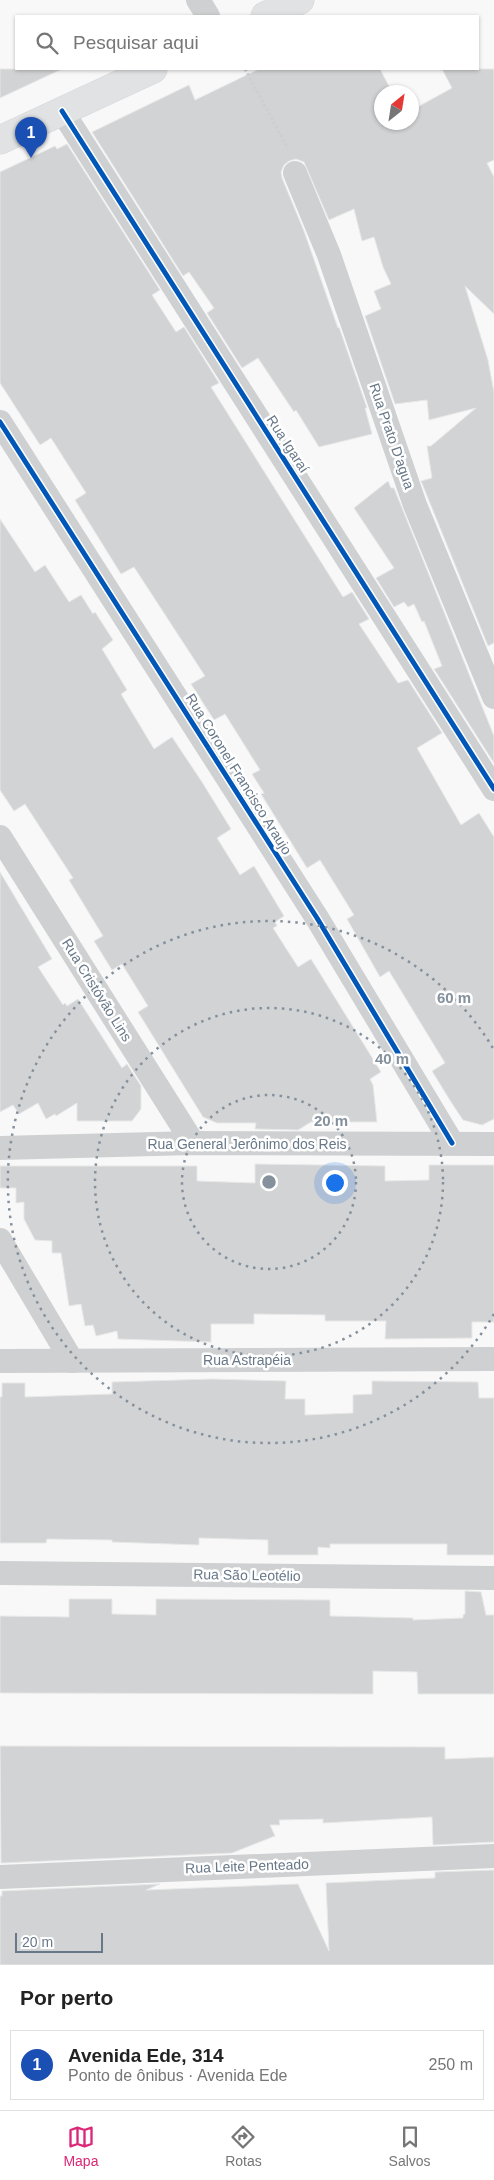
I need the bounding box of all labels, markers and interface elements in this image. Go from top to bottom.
search box [15,15,479,70]
icon: search [33,29,61,57]
text: Pesquisar aqui [73,32,199,53]
north arrow [374,85,419,130]
pin: 1 [15,117,47,158]
street label: Rua Prato D'agua [366,381,418,491]
street label: Rua Igaraí [263,412,313,476]
street label: Rua Coronel Francisco Araujo [183,691,295,858]
street label: Rua Cristóvão Lins [59,936,135,1044]
text: 60 m [437,989,471,1006]
text: 40 m [375,1050,409,1067]
text: 20 m [314,1112,348,1129]
street label: Rua General Jerônimo dos Reis [147,1136,347,1152]
your location [322,1170,348,1196]
centre of rings [260,1173,278,1191]
street label: Rua Astrapéia [203,1352,291,1368]
street label: Rua São Leotélio [193,1566,301,1584]
street label: Rua Leite Penteado [185,1856,309,1876]
scale bar [15,1930,102,1953]
text: 20 m [22,1934,53,1950]
text: Por perto [20,1986,113,2009]
text: Avenida Ede, 314 [68,2045,224,2066]
text: 1 [33,2056,41,2073]
text: 250 m [429,2056,473,2073]
text: Ponto de ônibus · Avenida Ede [68,2067,287,2084]
tab: Mapa [63,2123,98,2169]
tab: Rotas [225,2123,262,2169]
tab: Salvos [389,2123,431,2169]

